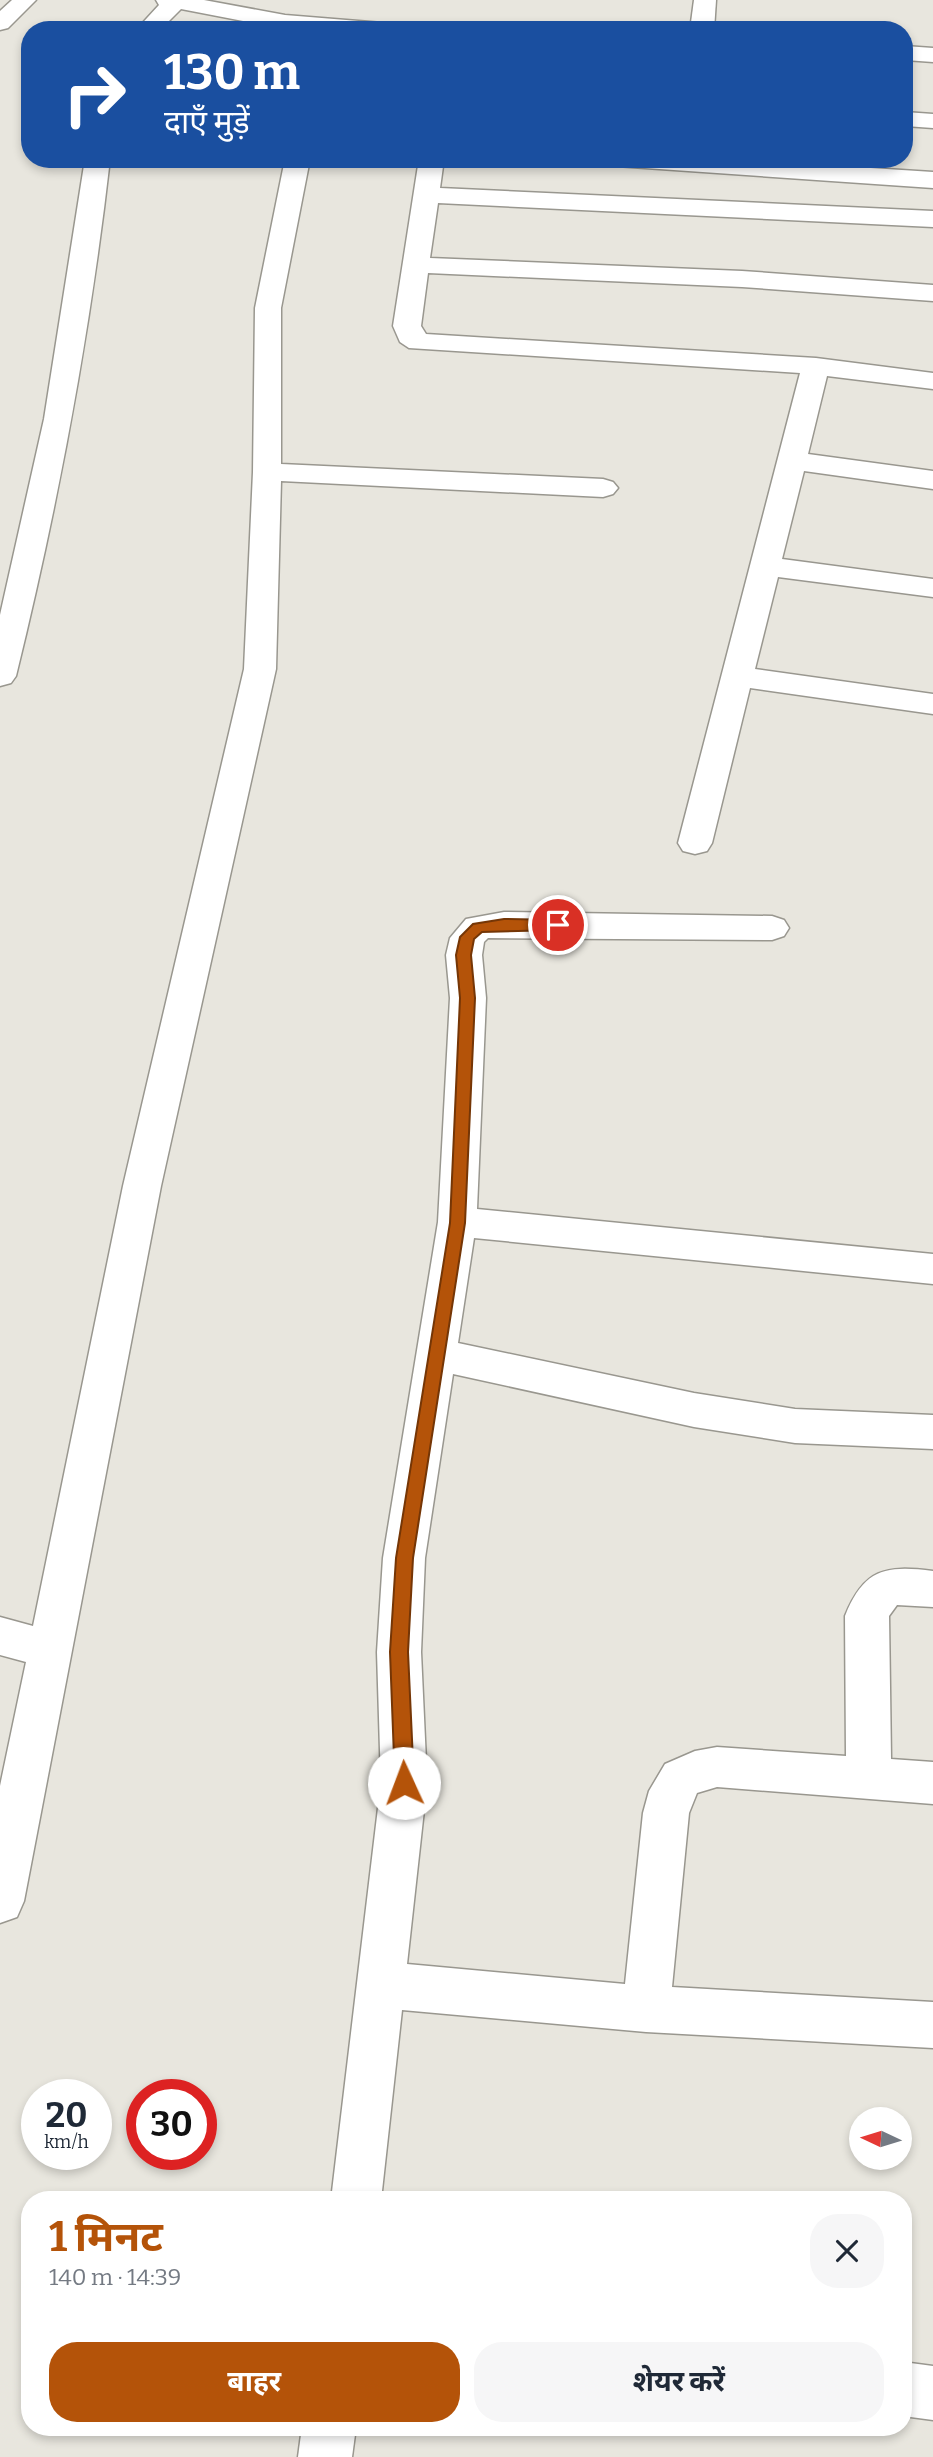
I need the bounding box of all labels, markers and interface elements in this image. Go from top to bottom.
text: 130 m [164,43,300,102]
icon: right [49,49,140,140]
text: दाएँ मुड़ें [164,103,250,141]
pin [528,895,588,955]
icon: arrive [539,906,577,944]
position arrow [367,1746,441,1820]
speed limit sign: 30 [126,2079,217,2170]
text: 20 [46,2094,87,2136]
north arrow [849,2107,912,2170]
map controls [849,2107,912,2170]
text: km/h [44,2131,89,2153]
text: 1 मिनट [49,2212,163,2262]
button: close [810,2214,884,2288]
text: 140 m · 14:39 [49,2263,181,2291]
button: बाहर [49,2342,460,2422]
button: शेयर करें [474,2342,884,2422]

